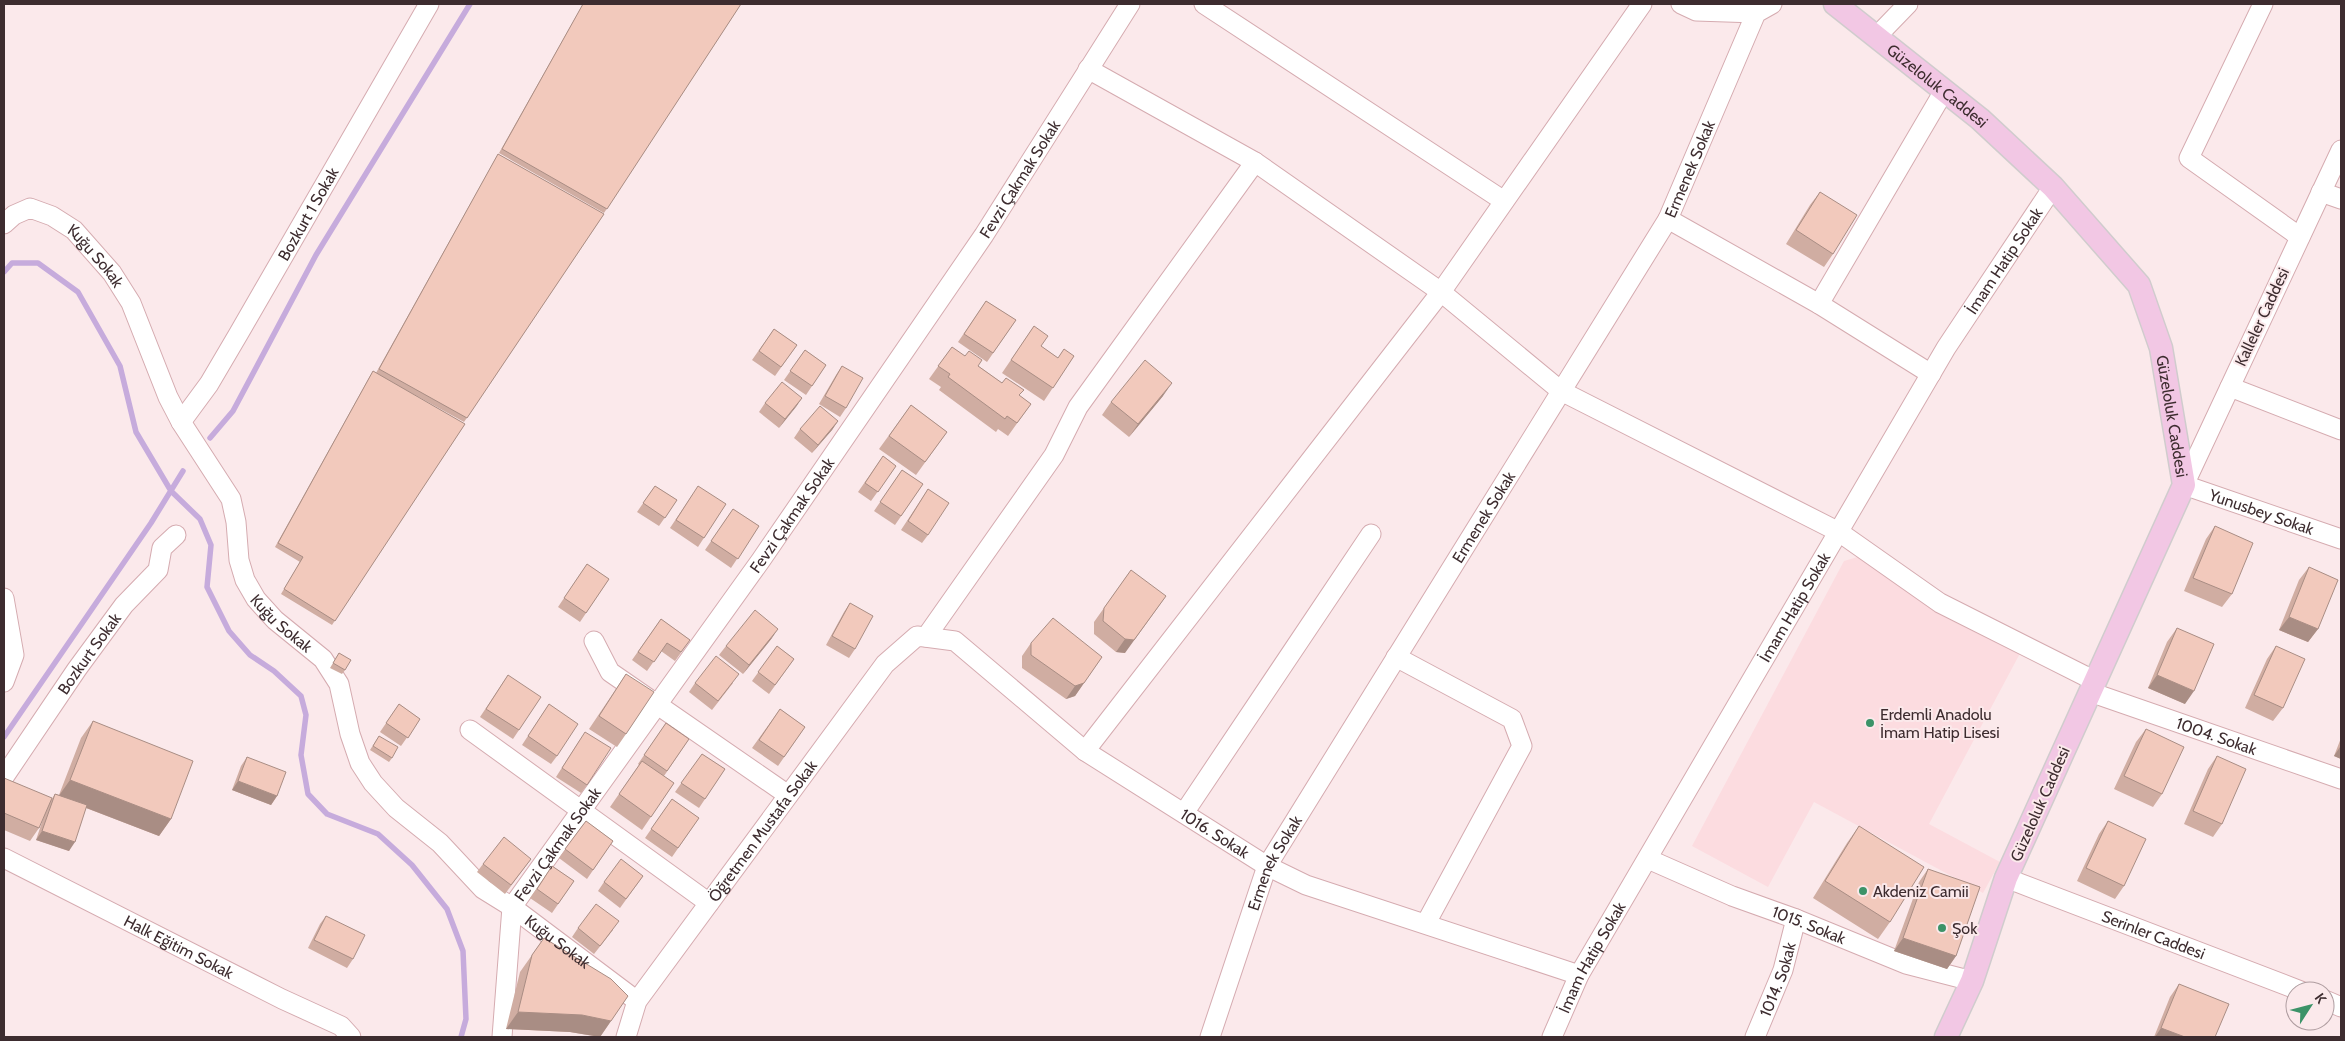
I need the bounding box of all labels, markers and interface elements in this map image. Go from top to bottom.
street label: Güzeloluk Caddesi [1883,40,1992,131]
street label: Fevzi Çakmak Sokak [975,116,1064,241]
street label: Ermenek Sokak [1660,116,1719,220]
street label: Bozkurt 1 Sokak [274,163,343,264]
street label: İmam Hatip Sokak [1962,203,2047,317]
street label: Kuğu Sokak [65,219,128,291]
street label: Kalleler Caddesi [2231,265,2293,369]
street label: Güzeloluk Caddesi [2153,354,2192,479]
street label: Fevzi Çakmak Sokak [746,453,839,576]
street label: Ermenek Sokak [1448,467,1519,566]
street label: Yunusbey Sokak [2206,485,2317,539]
street label: İmam Hatip Sokak [1755,548,1834,665]
street label: Kuğu Sokak [247,590,317,657]
street label: Bozkurt Sokak [53,608,125,698]
place label: Erdemli Anadolu İmam Hatip Lisesi [1880,705,2000,742]
street label: 1004. Sokak [2174,713,2260,759]
marker: Erdemli Anadolu İmam Hatip Lisesi [1864,717,1876,729]
street label: Güzeloluk Caddesi [2006,744,2074,864]
street label: Öğretmen Mustafa Sokak [704,756,821,905]
street label: Fevzi Çakmak Sokak [510,783,605,905]
street label: 1016. Sokak [1177,804,1254,862]
street label: Ermenek Sokak [1243,811,1306,913]
place label: Akdeniz Camii [1873,882,1969,901]
marker: Akdeniz Camii [1857,885,1869,897]
street label: İmam Hatip Sokak [1554,898,1630,1016]
street label: 1015. Sokak [1770,902,1849,948]
street label: Serinler Caddesi [2099,906,2208,963]
street label: Halk Eğitim Sokak [121,911,237,983]
street label: Kuğu Sokak [521,911,595,973]
place label: Şok [1952,919,1978,938]
marker: Şok [1936,922,1948,934]
street label: 1014. Sokak [1755,939,1799,1019]
north arrow [2285,981,2335,1031]
text: K [2311,990,2331,1007]

